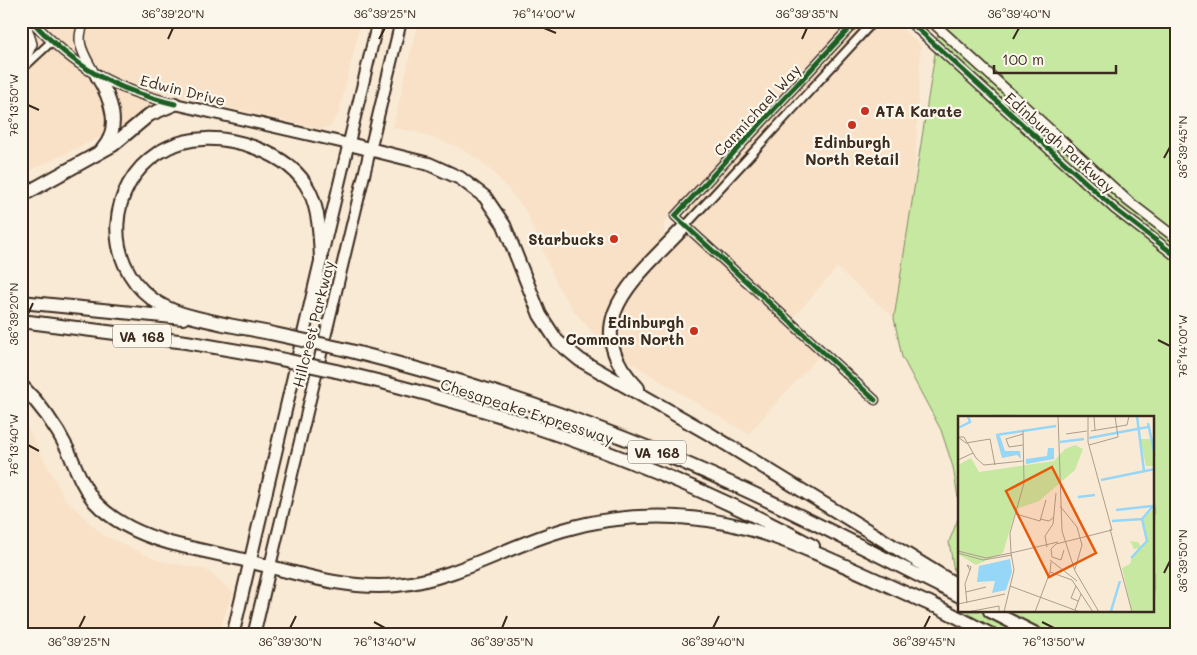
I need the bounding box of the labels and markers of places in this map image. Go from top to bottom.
place label: ATA Karate [875,101,962,121]
marker: ATA Karate [859,105,871,117]
marker: Edinburgh North Retail [846,119,858,131]
place label: Edinburgh North Retail [805,132,899,169]
place label: Starbucks [528,229,604,249]
marker: Starbucks [608,233,620,245]
place label: Edinburgh Commons North [566,312,684,349]
marker: Edinburgh Commons North [688,325,700,337]

